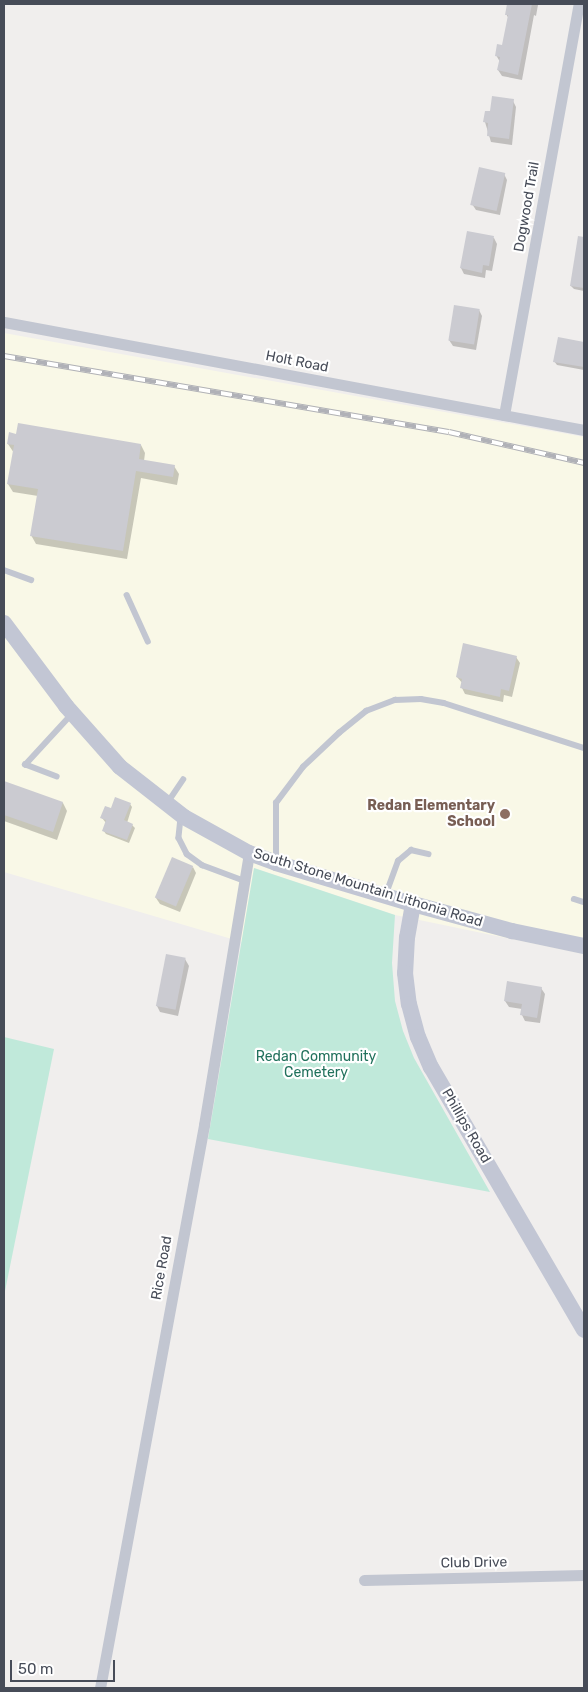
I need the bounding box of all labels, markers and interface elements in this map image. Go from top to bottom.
street label: Dogwood Trail [511,160,543,254]
street label: Holt Road [264,348,330,376]
place label: Redan Elementary School [367,798,495,830]
marker: Redan Elementary School [499,808,511,820]
street label: South Stone Mountain Lithonia Road [251,845,485,931]
park label: Redan Community Cemetery [256,1049,376,1082]
street label: Phillips Road [438,1086,494,1166]
street label: Rice Road [148,1235,176,1301]
street label: Club Drive [441,1554,507,1572]
scale bar [12,1650,118,1682]
text: 50 m [18,1660,53,1678]

